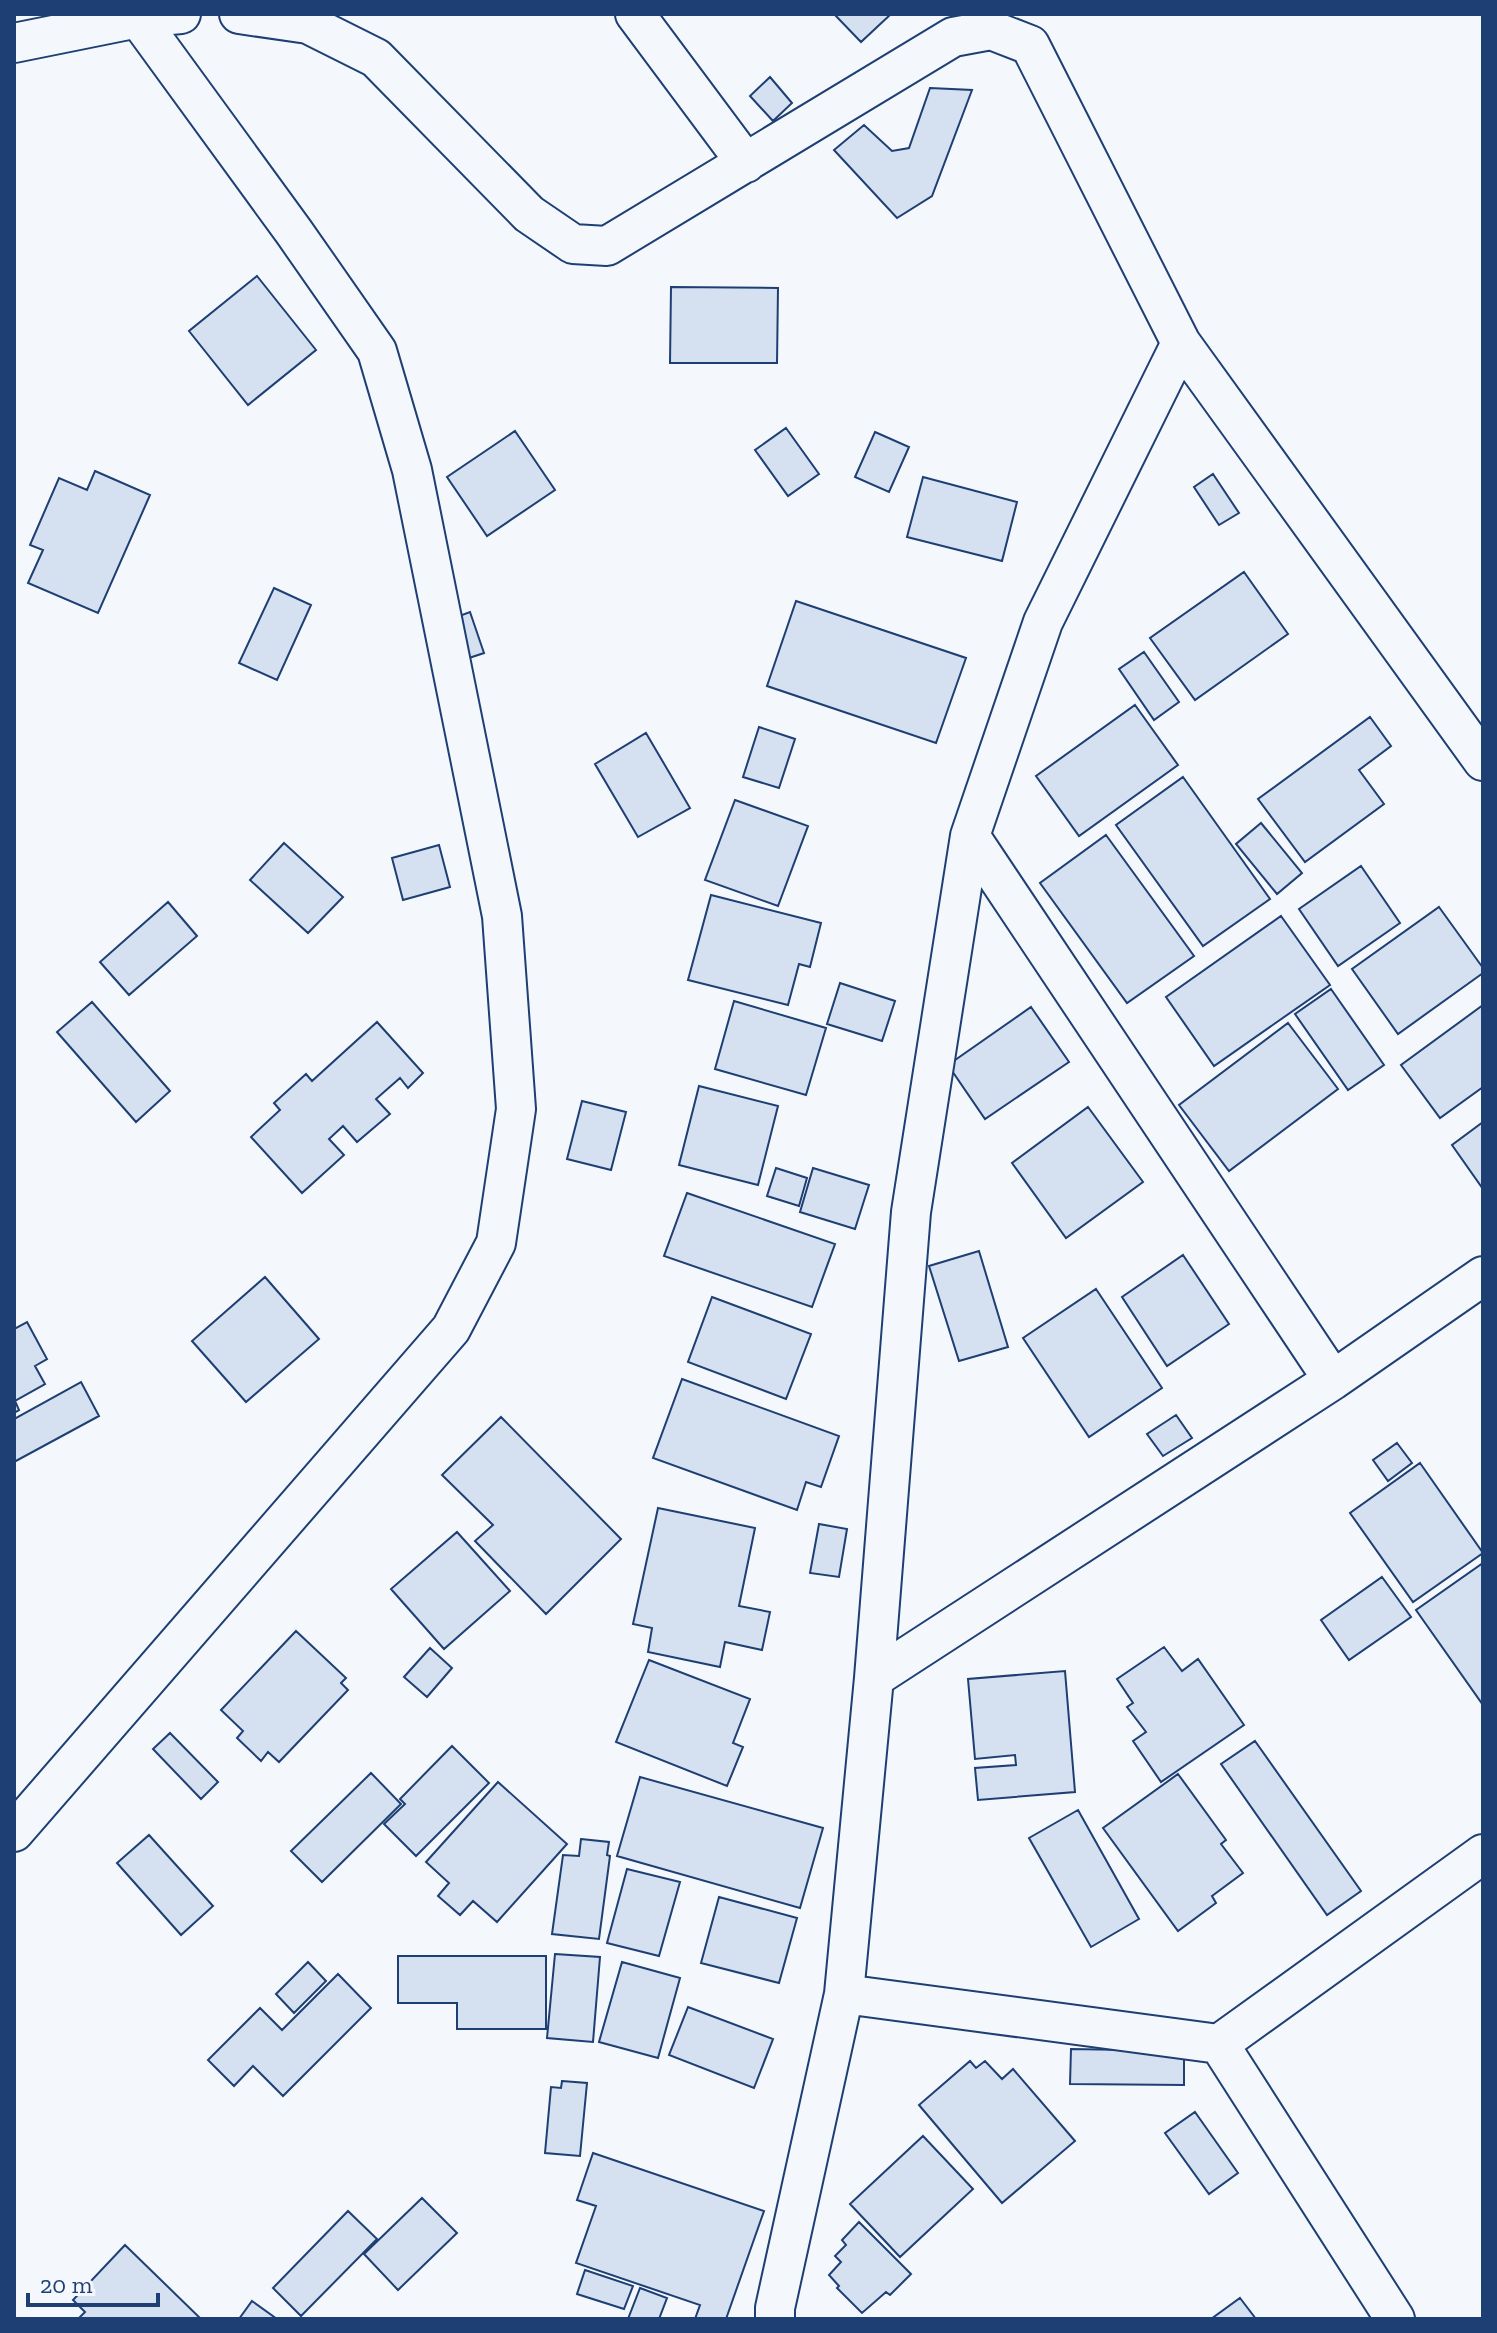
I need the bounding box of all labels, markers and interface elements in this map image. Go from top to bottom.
scale bar [28,2257,158,2307]
text: 20 m [40,2270,93,2299]

